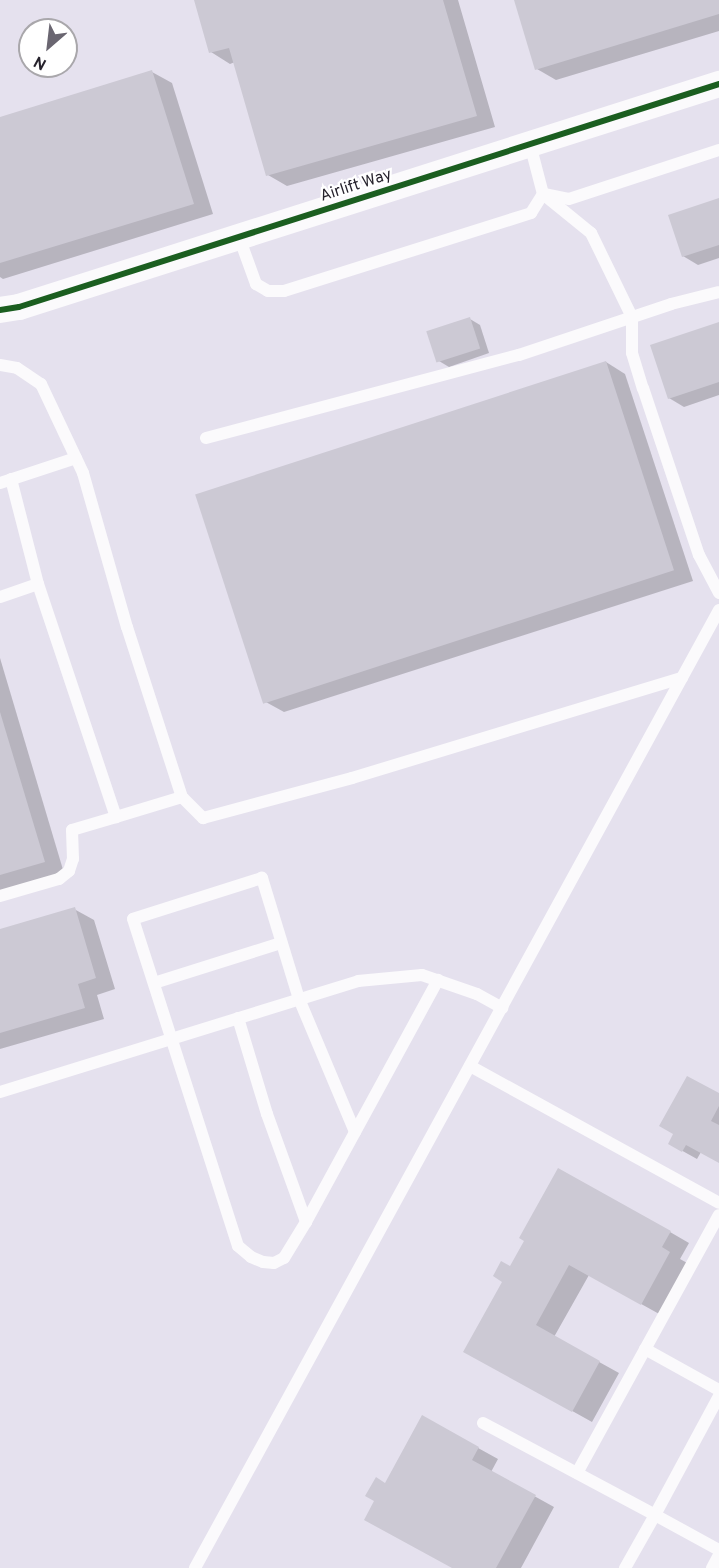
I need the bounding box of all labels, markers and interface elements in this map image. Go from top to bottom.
north arrow [18,18,78,78]
text: N [31,51,50,74]
street label: Airlift Way [318,165,394,207]

